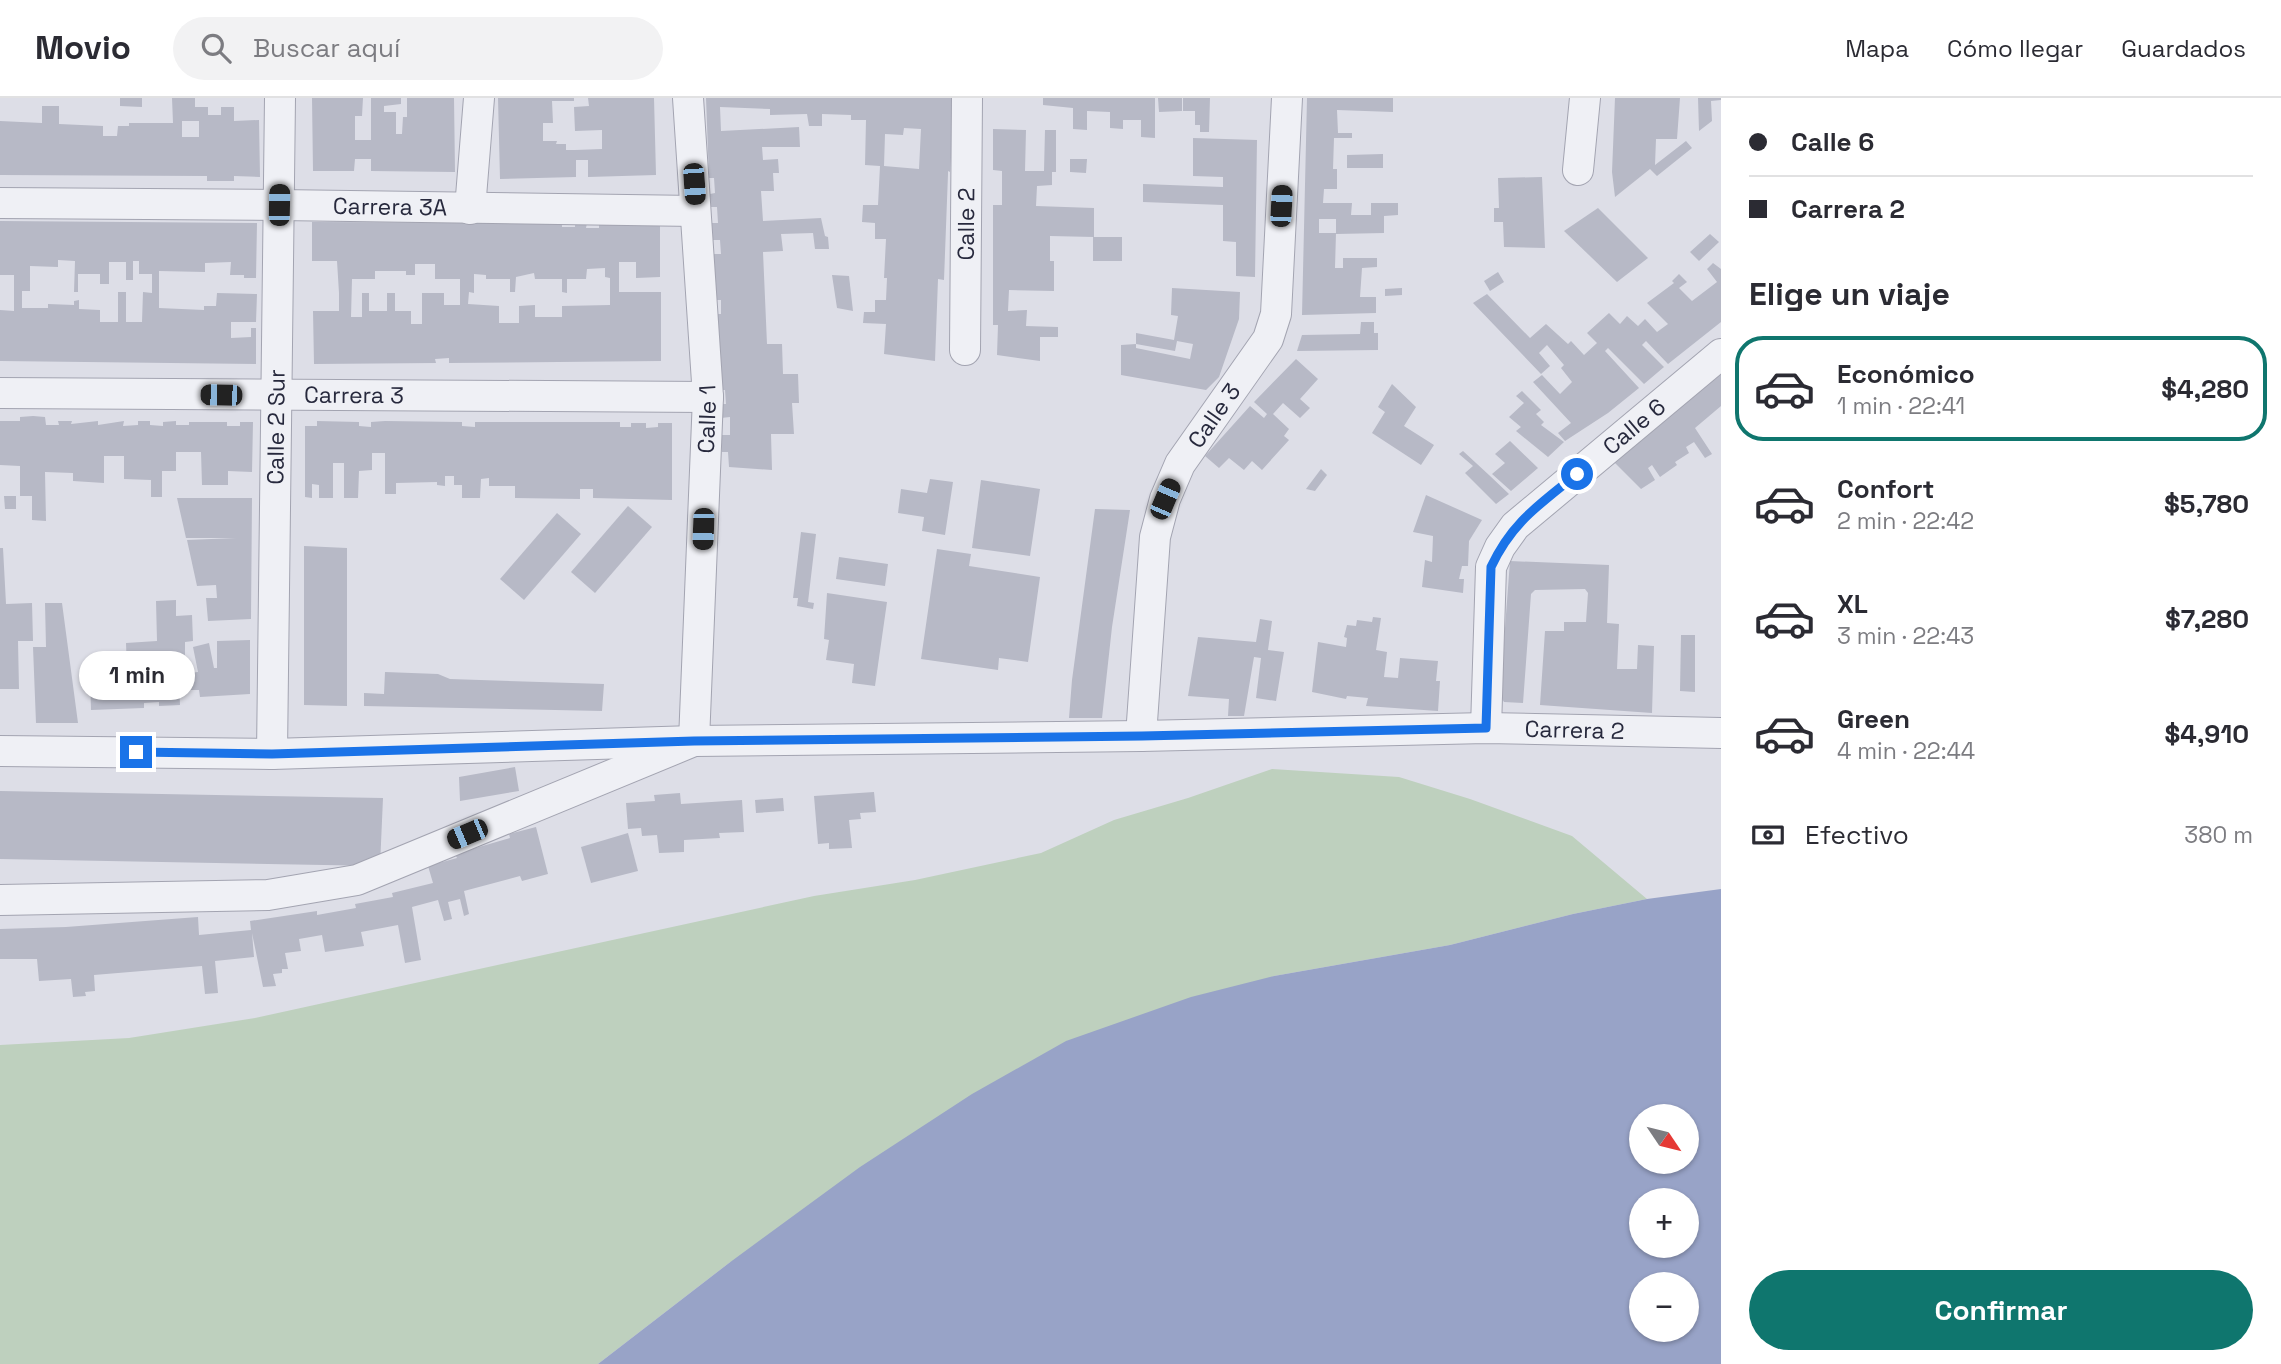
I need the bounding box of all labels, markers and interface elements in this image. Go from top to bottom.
search box [173,17,663,80]
text: Movio [35,27,131,69]
icon: search [197,29,235,67]
text: Buscar aquí [253,31,400,65]
text: Mapa [1845,33,1909,64]
text: Cómo llegar [1947,33,2083,64]
text: Guardados [2121,33,2246,64]
text: Calle 6 [1791,125,1874,159]
car [683,162,706,206]
car [269,184,290,226]
car [1270,184,1293,228]
street label: Calle 2 [951,188,981,260]
street label: Carrera 3A [333,191,447,222]
text: Carrera 2 [1791,192,1905,226]
text: Elige un viaje [1749,274,1950,314]
icon: car [1753,357,1816,420]
text: Económico [1837,357,1975,391]
street label: Calle 2 Sur [260,369,292,485]
text: $4,280 [2161,372,2249,406]
street label: Calle 3 [1181,377,1247,454]
street label: Carrera 3 [304,380,404,410]
car [200,384,243,406]
street label: Calle 1 [691,384,723,454]
text: 1 min · 22:41 [1837,391,1965,421]
street label: Calle 6 [1597,392,1672,461]
route start [1561,458,1593,490]
icon: car [1753,472,1816,535]
text: Confort [1837,472,1934,506]
car [1148,476,1183,522]
text: $5,780 [2164,487,2249,521]
text: 2 min · 22:42 [1837,506,1974,536]
car [692,508,715,550]
icon: car [1753,587,1816,650]
text: XL [1837,587,1868,621]
text: $7,280 [2165,602,2249,636]
text: 3 min · 22:43 [1837,621,1974,651]
callout: 1 min [78,650,194,700]
text: 1 min [109,660,165,690]
icon: car [1753,702,1816,765]
text: Green [1837,702,1910,736]
street label: Carrera 2 [1524,714,1625,746]
text: $4,910 [2164,717,2249,751]
route end [120,736,152,768]
text: 4 min · 22:44 [1837,736,1975,766]
car [444,816,491,852]
icon: cash [1749,816,1787,854]
text: Efectivo [1805,818,1909,852]
text: 380 m [2184,820,2253,850]
north arrow [1629,1104,1699,1174]
map controls [1629,1104,1699,1342]
button: + [1629,1188,1699,1258]
button: Confirmar [1749,1270,2253,1350]
button: − [1629,1272,1699,1342]

